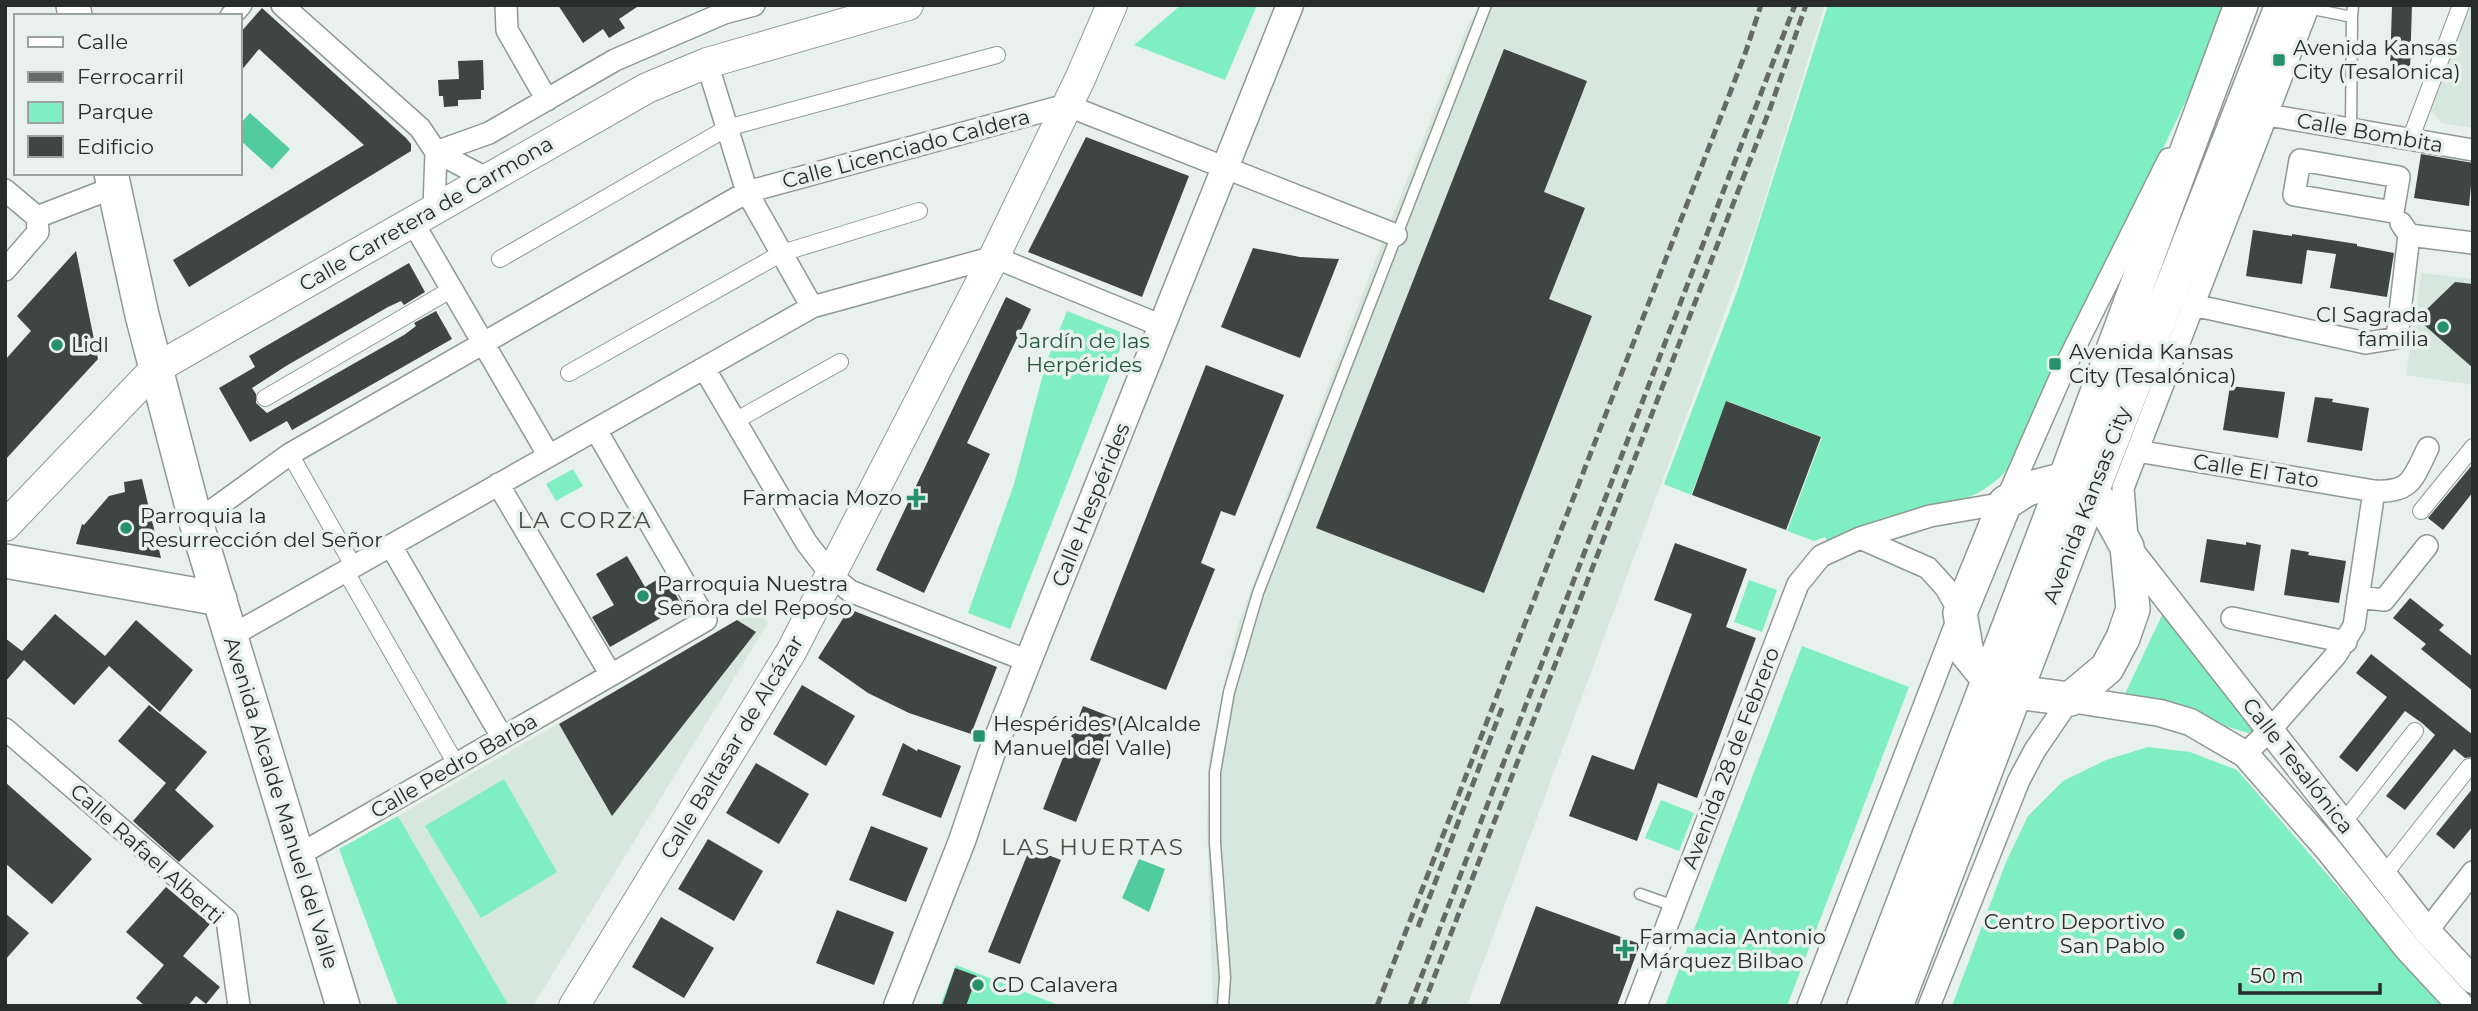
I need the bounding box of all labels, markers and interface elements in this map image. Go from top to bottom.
legend [14,14,242,175]
text: Calle [77,29,128,54]
place label: Avenida Kansas City (Tesalonica) [2293,35,2461,84]
marker: Avenida Kansas City (Tesalonica) [2271,52,2287,68]
text: Ferrocarril [77,64,184,89]
text: Parque [77,99,153,124]
street label: Calle Licenciado Caldera [779,103,1032,194]
street label: Calle Bombita [2295,107,2445,158]
street label: Calle Carretera de Carmona [294,131,557,297]
text: Edificio [77,134,154,159]
place label: CI Sagrada familia [2316,302,2429,351]
marker: CI Sagrada familia [2435,319,2451,335]
park label: Jardín de las Herpérides [1017,328,1150,377]
place label: Lidl [71,332,109,357]
marker: Lidl [49,337,65,353]
place label: Avenida Kansas City (Tesalónica) [2069,339,2237,388]
marker: Avenida Kansas City (Tesalónica) [2047,356,2063,372]
street label: Avenida Kansas City [2037,402,2136,607]
street label: Calle Hespérides [1046,419,1135,590]
street label: Calle El Tato [2191,448,2321,493]
place label: Farmacia Mozo [742,485,902,510]
marker: Farmacia Mozo [908,490,924,506]
place label: Parroquia la Resurrección del Señor [140,503,383,552]
district label: LA CORZA [518,506,652,534]
marker: Parroquia la Resurrección del Señor [118,520,134,536]
place label: Parroquia Nuestra Señora del Reposo [657,571,852,620]
marker: Parroquia Nuestra Señora del Reposo [635,588,651,604]
street label: Calle Baltasar de Alcázar [655,630,808,863]
street label: Avenida Alcalde Manuel del Valle [219,634,344,972]
street label: Avenida 28 de Febrero [1677,643,1784,872]
street label: Calle Tesalónica [2238,693,2359,839]
street label: Calle Pedro Barba [366,708,541,823]
place label: Hespérides (Alcalde Manuel del Valle) [993,711,1201,760]
marker: Hespérides (Alcalde Manuel del Valle) [971,728,987,744]
street label: Calle Rafael Alberti [65,778,229,929]
district label: LAS HUERTAS [1001,833,1185,861]
place label: Centro Deportivo San Pablo [1984,909,2165,958]
place label: Farmacia Antonio Márquez Bilbao [1639,924,1826,973]
marker: Centro Deportivo San Pablo [2171,926,2187,942]
marker: Farmacia Antonio Márquez Bilbao [1617,941,1633,957]
scale bar [2240,951,2380,995]
text: 50 m [2250,963,2304,988]
place label: CD Calavera [992,972,1118,997]
marker: CD Calavera [970,977,986,993]

